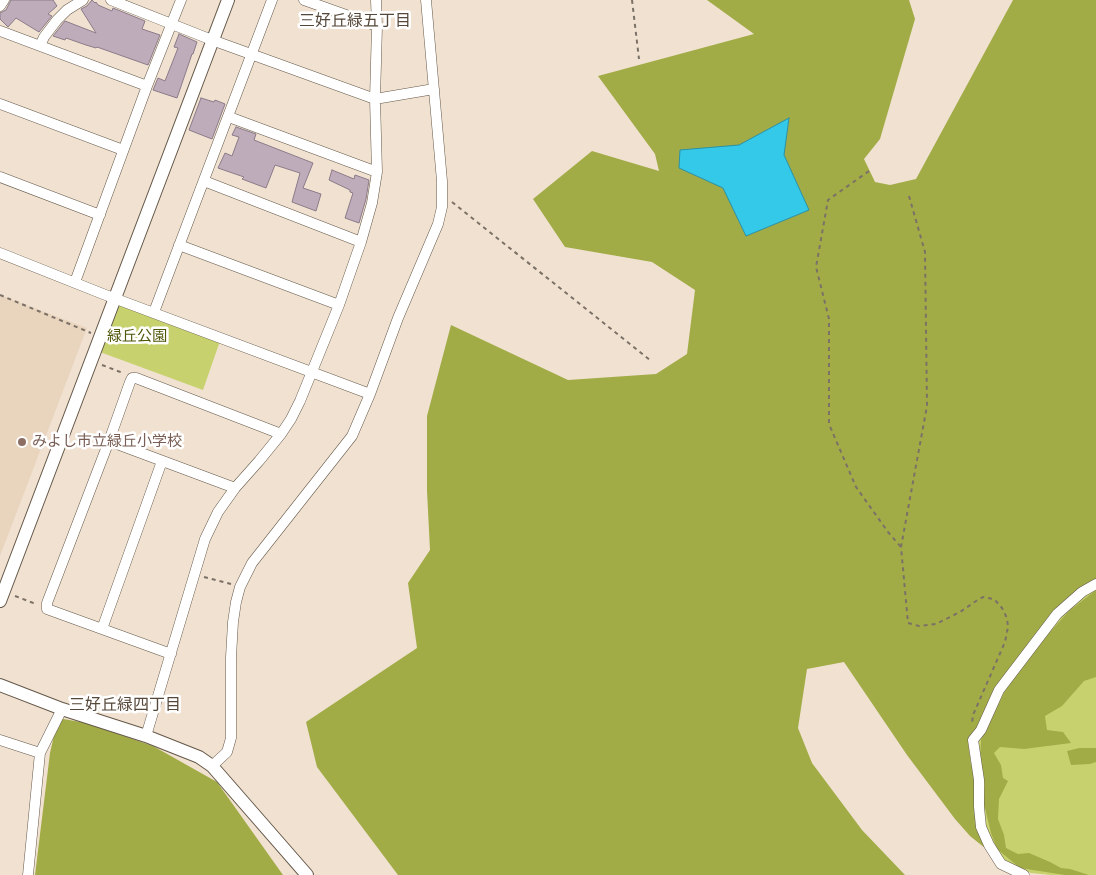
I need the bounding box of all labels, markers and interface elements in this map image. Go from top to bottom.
district label: 三好丘緑五丁目 [299,12,411,32]
park label: 緑丘公園 [107,328,167,346]
place label: みよし市立緑丘小学校 [32,433,182,451]
marker: みよし市立緑丘小学校 [16,436,28,448]
district label: 三好丘緑四丁目 [69,696,181,716]

